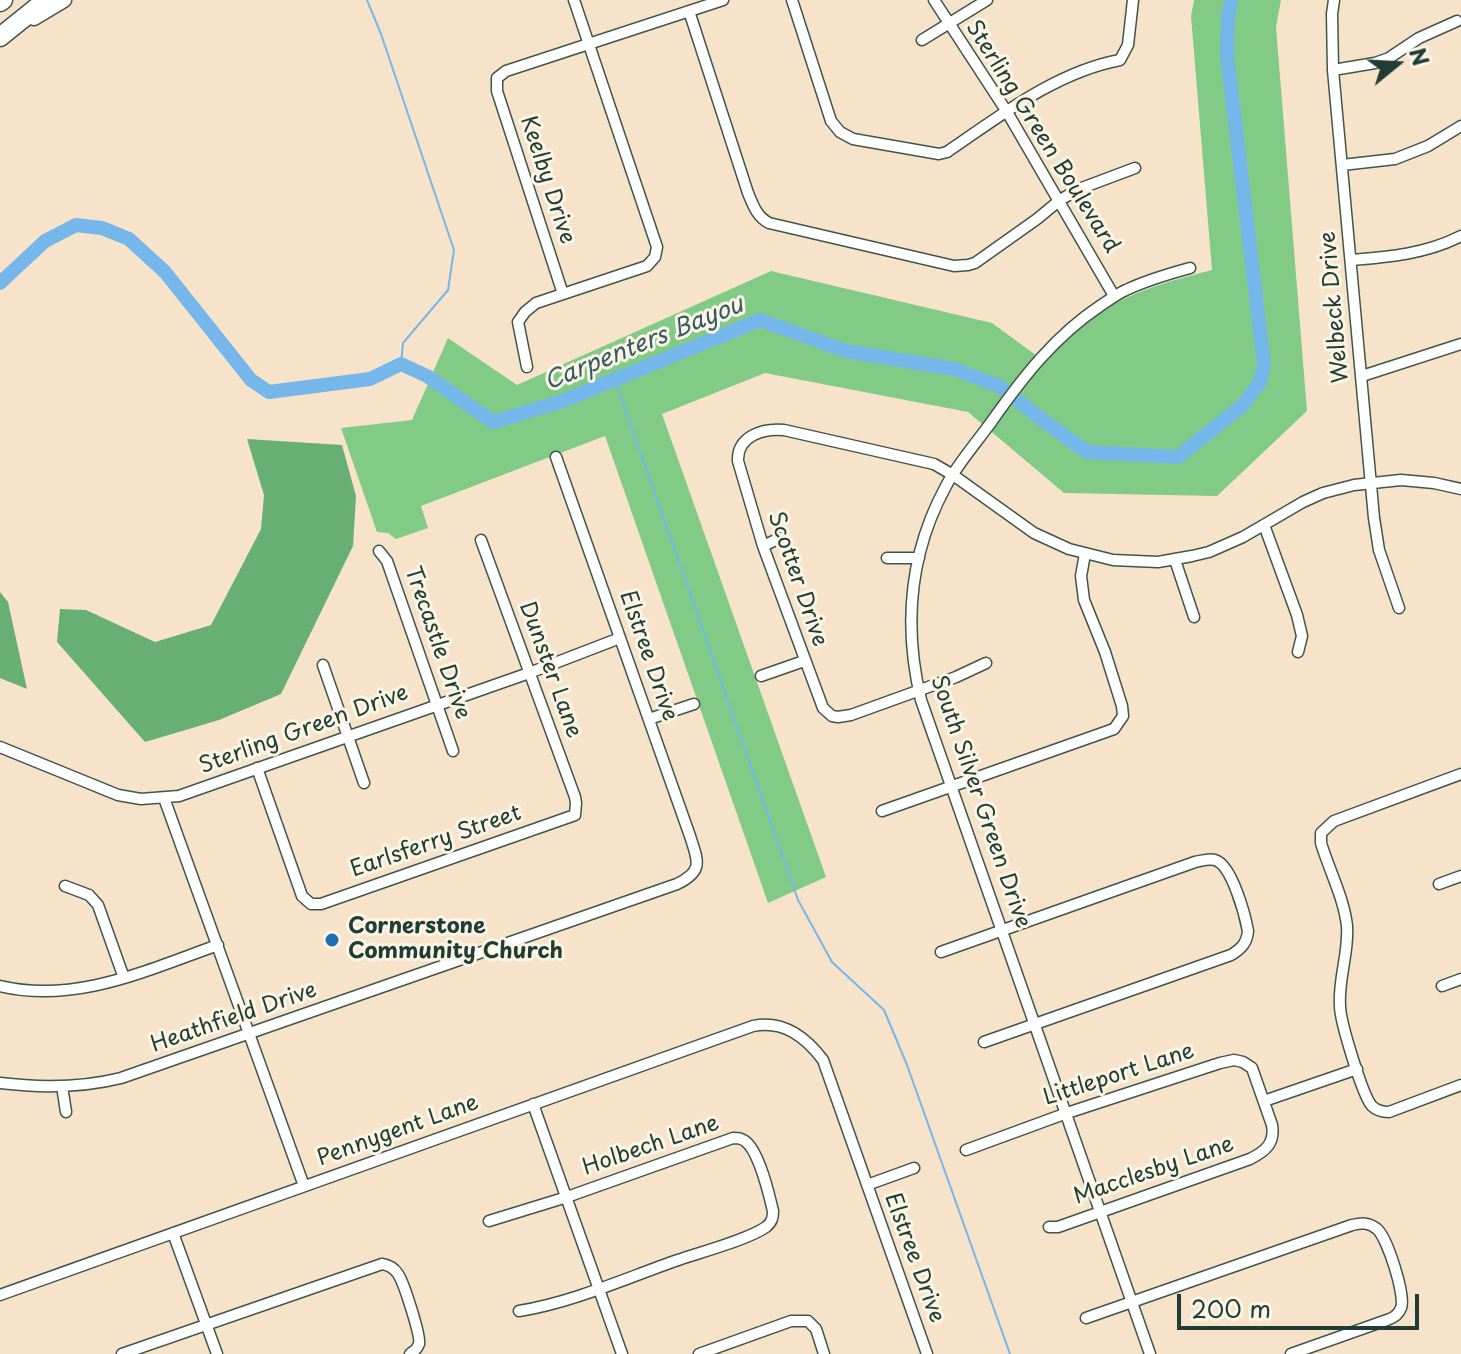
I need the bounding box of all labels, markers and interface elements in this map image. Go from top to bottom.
street label: Sterling Green Boulevard [960,16,1124,258]
north arrow [1357,24,1437,104]
text: N [1402,43,1439,70]
street label: Keelby Drive [514,113,580,247]
street label: Welbeck Drive [1315,230,1355,384]
water label: Carpenters Bayou [540,291,748,397]
street label: Scotter Drive [762,508,832,650]
street label: Trecastle Drive [398,563,476,723]
street label: Elstree Drive [613,587,683,725]
street label: Dunster Lane [513,598,587,742]
street label: South Silver Green Drive [924,672,1036,932]
street label: Sterling Green Drive [196,680,412,780]
street label: Earlsferry Street [347,800,525,884]
place label: Cornerstone Community Church [348,914,563,966]
marker: Cornerstone Community Church [323,931,341,949]
street label: Heathfield Drive [148,977,320,1059]
street label: Littleport Lane [1040,1038,1198,1112]
street label: Pennygent Lane [314,1090,482,1172]
street label: Holbech Lane [579,1110,723,1182]
street label: Macclesby Lane [1071,1131,1237,1211]
street label: Elstree Drive [878,1189,950,1327]
scale bar [1181,1278,1423,1328]
text: 200 m [1191,1290,1271,1326]

